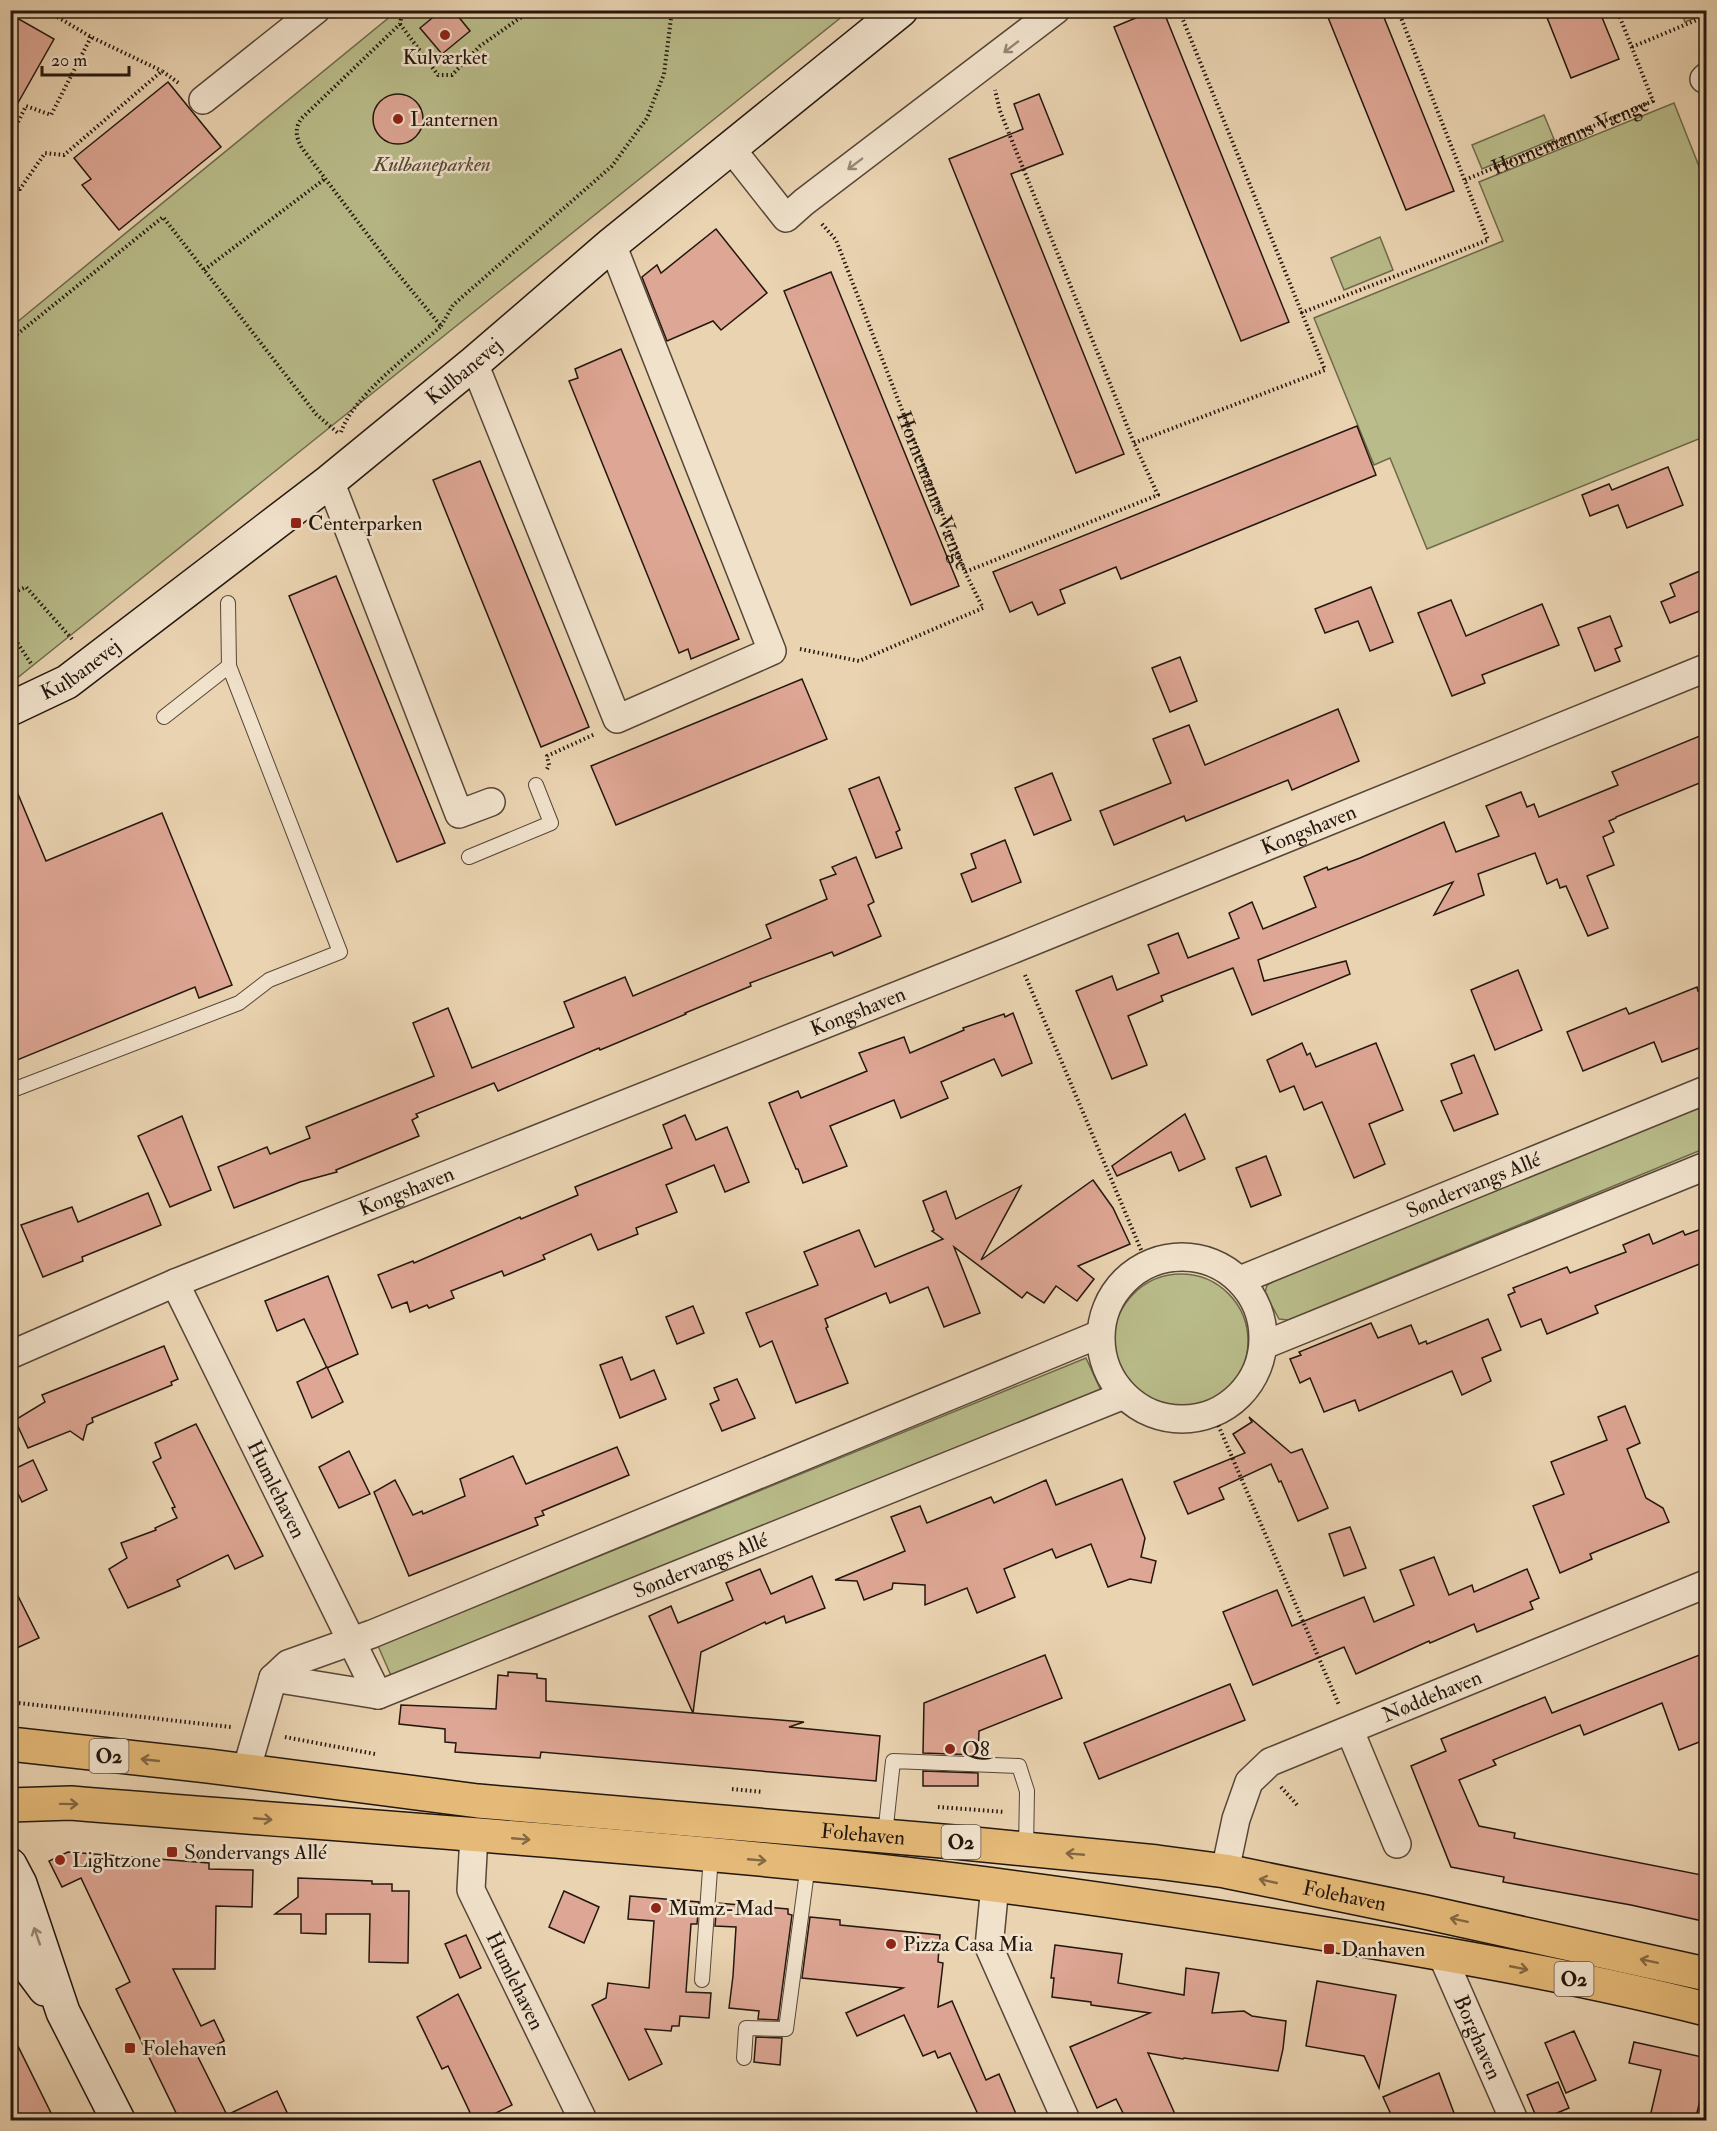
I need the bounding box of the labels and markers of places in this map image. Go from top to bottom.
marker: Kulværket [438,28,452,42]
place label: Kulværket [402,44,488,71]
place label: Lanternen [410,106,499,133]
marker: Lanternen [391,112,405,126]
place label: Centerparken [308,510,423,537]
marker: Centerparken [289,516,303,530]
place label: Q8 [962,1736,993,1763]
marker: Q8 [943,1742,957,1756]
place label: Søndervangs Allé [184,1839,327,1866]
marker: Søndervangs Allé [165,1845,179,1859]
place label: Lightzone [72,1847,161,1874]
marker: Lightzone [53,1853,67,1867]
place label: Mumz-Mad [668,1895,774,1922]
marker: Mumz-Mad [649,1901,663,1915]
place label: Pizza Casa Mia [903,1931,1033,1958]
place label: Danhaven [1341,1936,1426,1963]
marker: Pizza Casa Mia [884,1937,898,1951]
marker: Danhaven [1322,1942,1336,1956]
place label: Folehaven [142,2035,227,2062]
marker: Folehaven [123,2041,137,2055]

